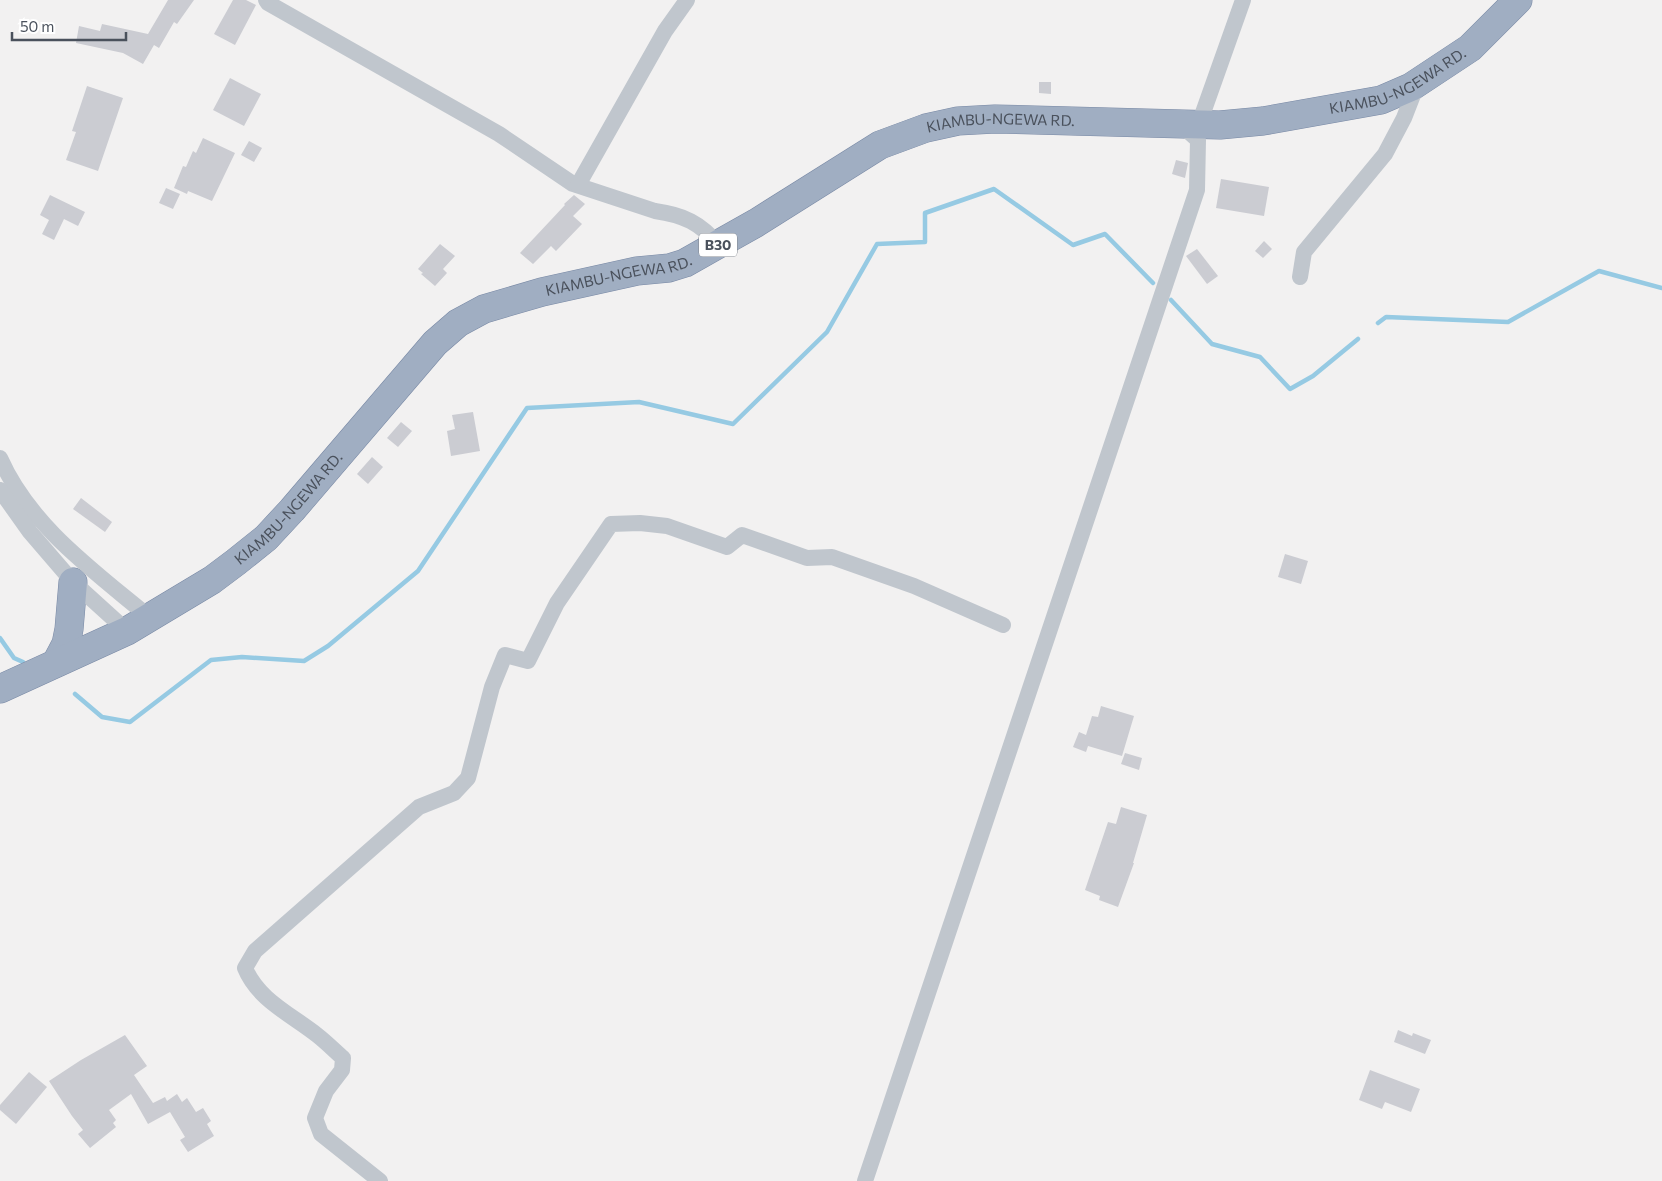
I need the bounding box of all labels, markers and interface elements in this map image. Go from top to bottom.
scale bar [12,10,126,42]
text: 50 m [20,17,54,35]
street label: KIAMBU-NGEWA RD. [1328,43,1469,117]
street label: KIAMBU-NGEWA RD. [924,109,1075,136]
road number: B30 [699,234,737,256]
street label: KIAMBU-NGEWA RD. [544,251,695,299]
street label: KIAMBU-NGEWA RD. [230,448,346,568]

